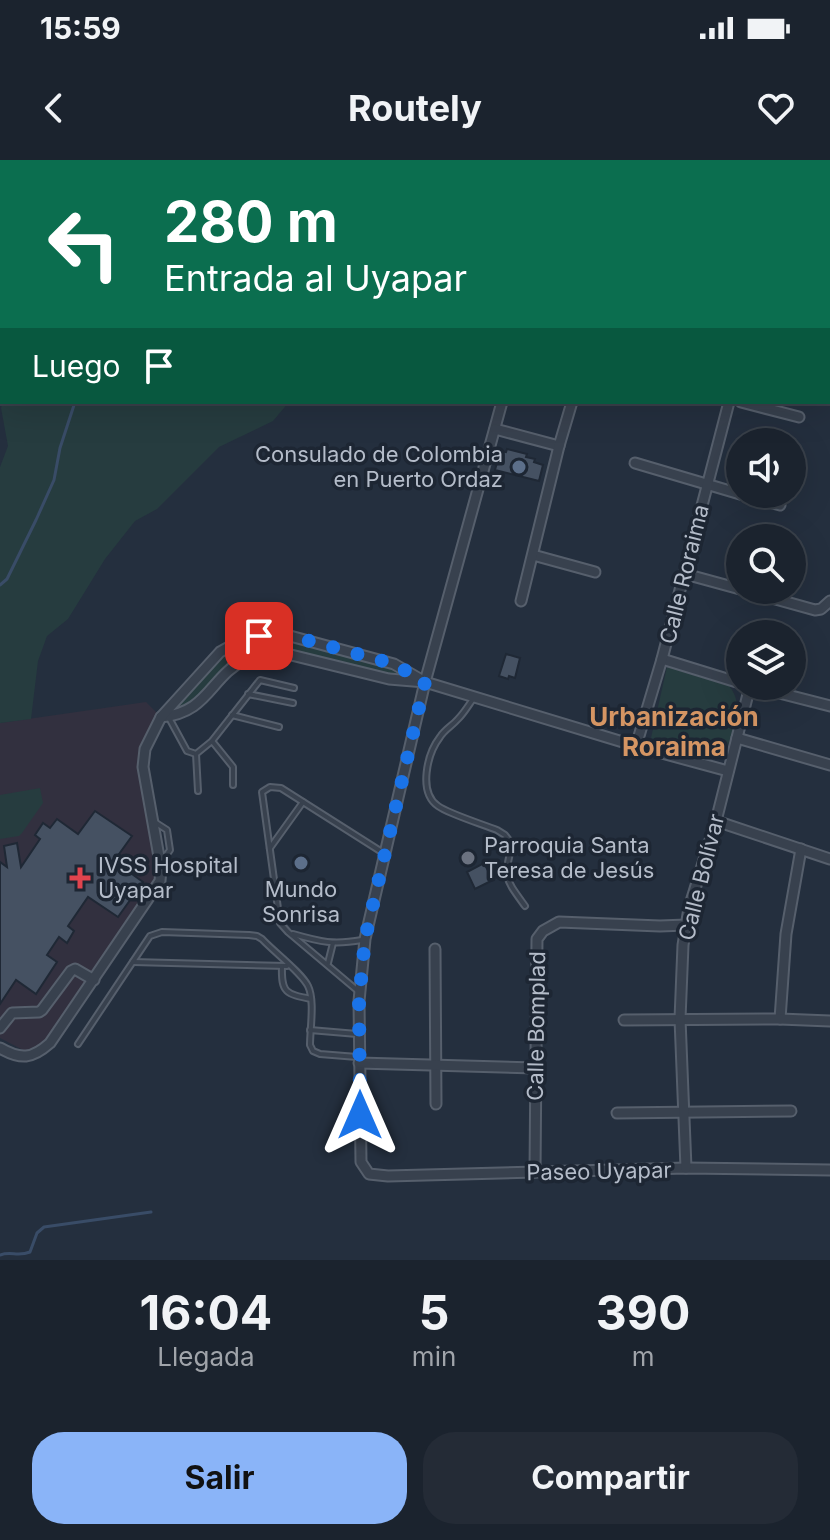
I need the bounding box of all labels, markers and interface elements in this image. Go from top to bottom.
text: 15:59 [40,10,121,46]
icon: back [32,86,76,130]
text: Routely [348,86,482,130]
icon: heart [754,86,798,130]
text: 280 m [164,188,338,256]
icon: left [32,192,136,296]
text: Entrada al Uyapar [164,256,467,300]
icon: arrive [137,344,181,388]
text: Luego [32,348,121,384]
map controls [726,428,806,700]
button: sound [726,428,806,508]
place label: Consulado de Colombia en Puerto Ordaz [255,441,503,492]
marker: Consulado de Colombia en Puerto Ordaz [510,458,528,476]
street label: Calle Roraima [654,502,714,646]
button: search [726,524,806,604]
pin [225,602,293,670]
icon: arrive [237,614,281,658]
button: layers [726,620,806,700]
district label: Urbanización Roraima [589,701,759,762]
street label: Calle Bolívar [673,811,729,943]
place label: Parroquia Santa Teresa de Jesús [484,832,654,883]
marker: Parroquia Santa Teresa de Jesús [459,849,477,867]
place label: IVSS Hospital Uyapar [98,852,238,903]
marker: Mundo Sonrisa [292,854,310,872]
marker: IVSS Hospital Uyapar [69,867,91,889]
place label: Mundo Sonrisa [262,876,340,927]
street label: Calle Bomplad [522,951,550,1101]
position arrow [318,1073,402,1157]
street label: Paseo Uyapar [526,1157,672,1185]
text: 16:04 [140,1283,272,1342]
text: 5 [419,1283,449,1342]
text: 390 [596,1283,690,1342]
text: Llegada [157,1341,255,1372]
text: min [412,1341,456,1372]
text: m [632,1341,655,1372]
button: Salir [32,1432,407,1524]
button: Compartir [423,1432,798,1524]

